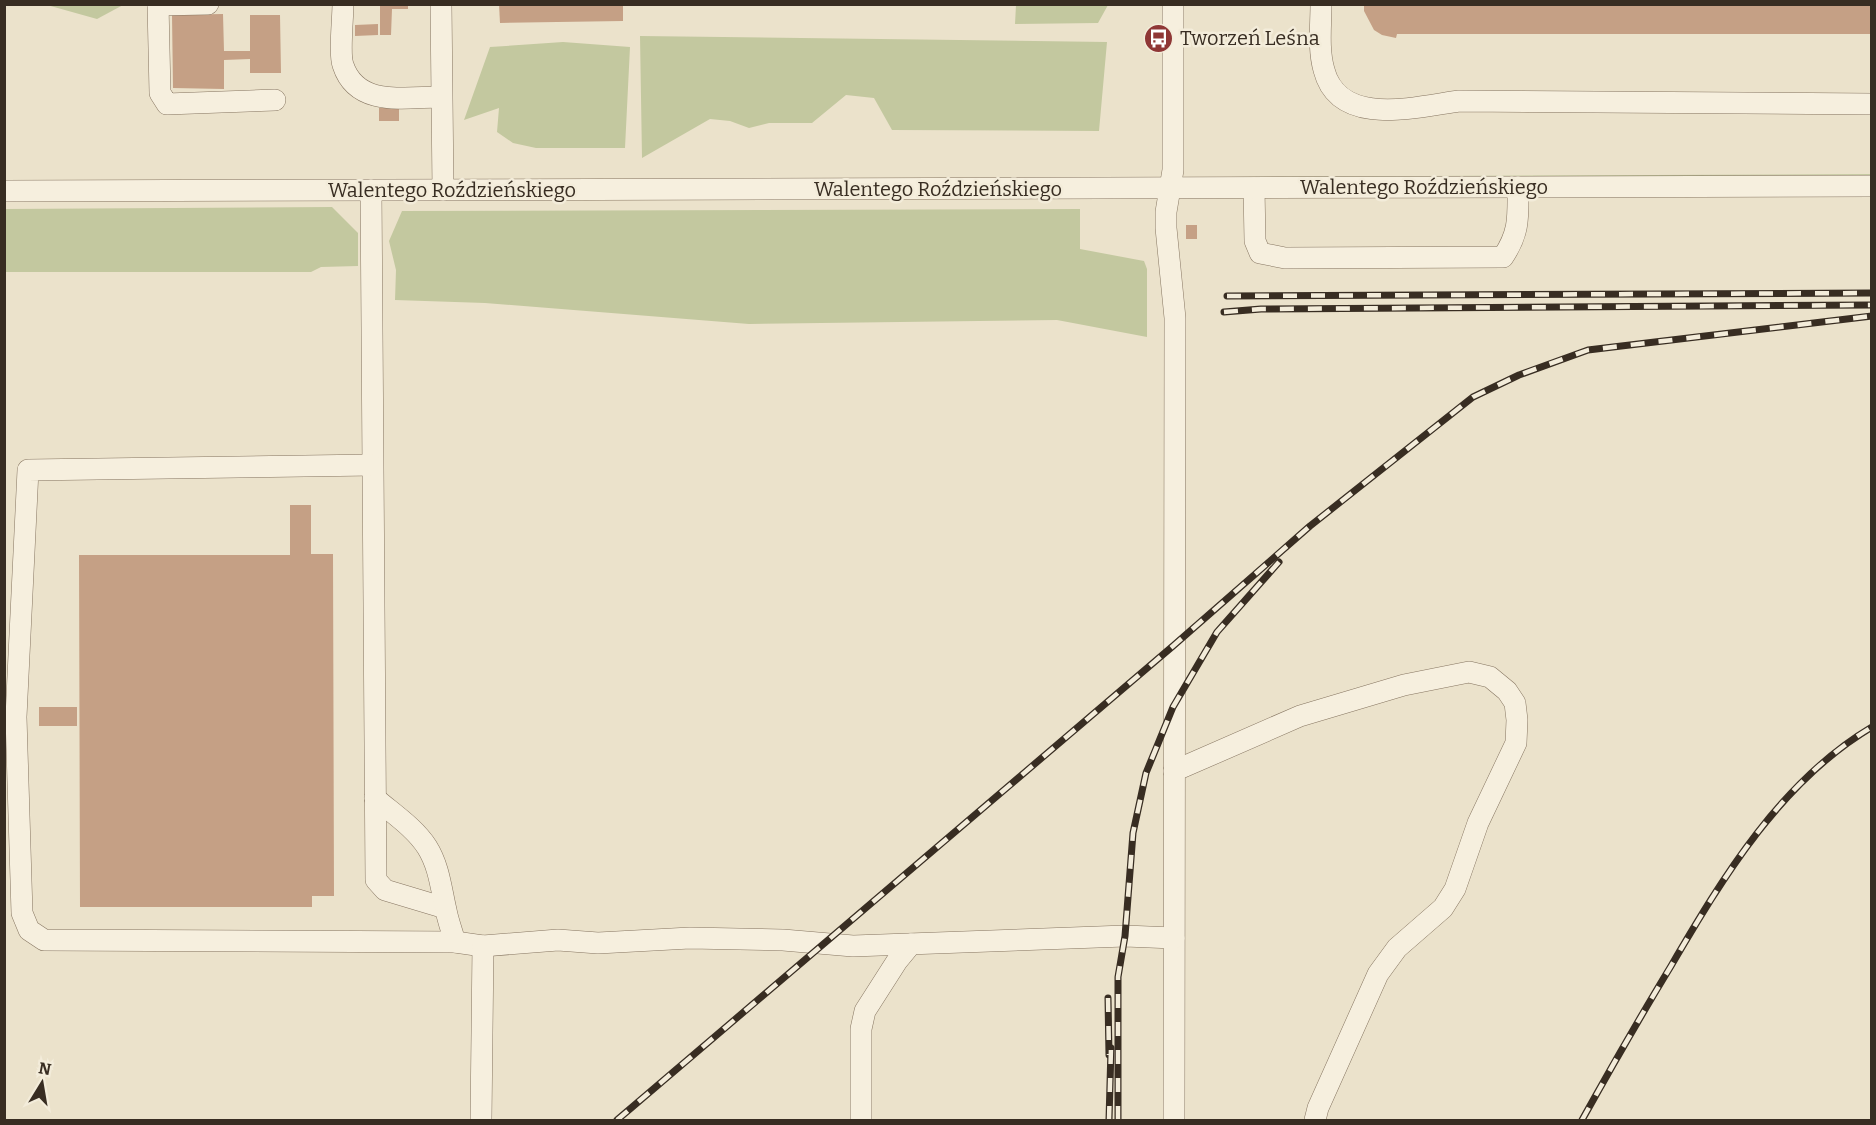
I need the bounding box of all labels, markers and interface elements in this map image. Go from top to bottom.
bus stop icon: Tworzeń Leśna [1143,22,1175,54]
place label: Tworzeń Leśna [1180,26,1320,50]
street label: Walentego Roździeńskiego [1300,175,1548,199]
street label: Walentego Roździeńskiego [814,177,1062,201]
street label: Walentego Roździeńskiego [328,178,576,202]
north arrow [12,1053,72,1113]
text: N [37,1058,53,1079]

